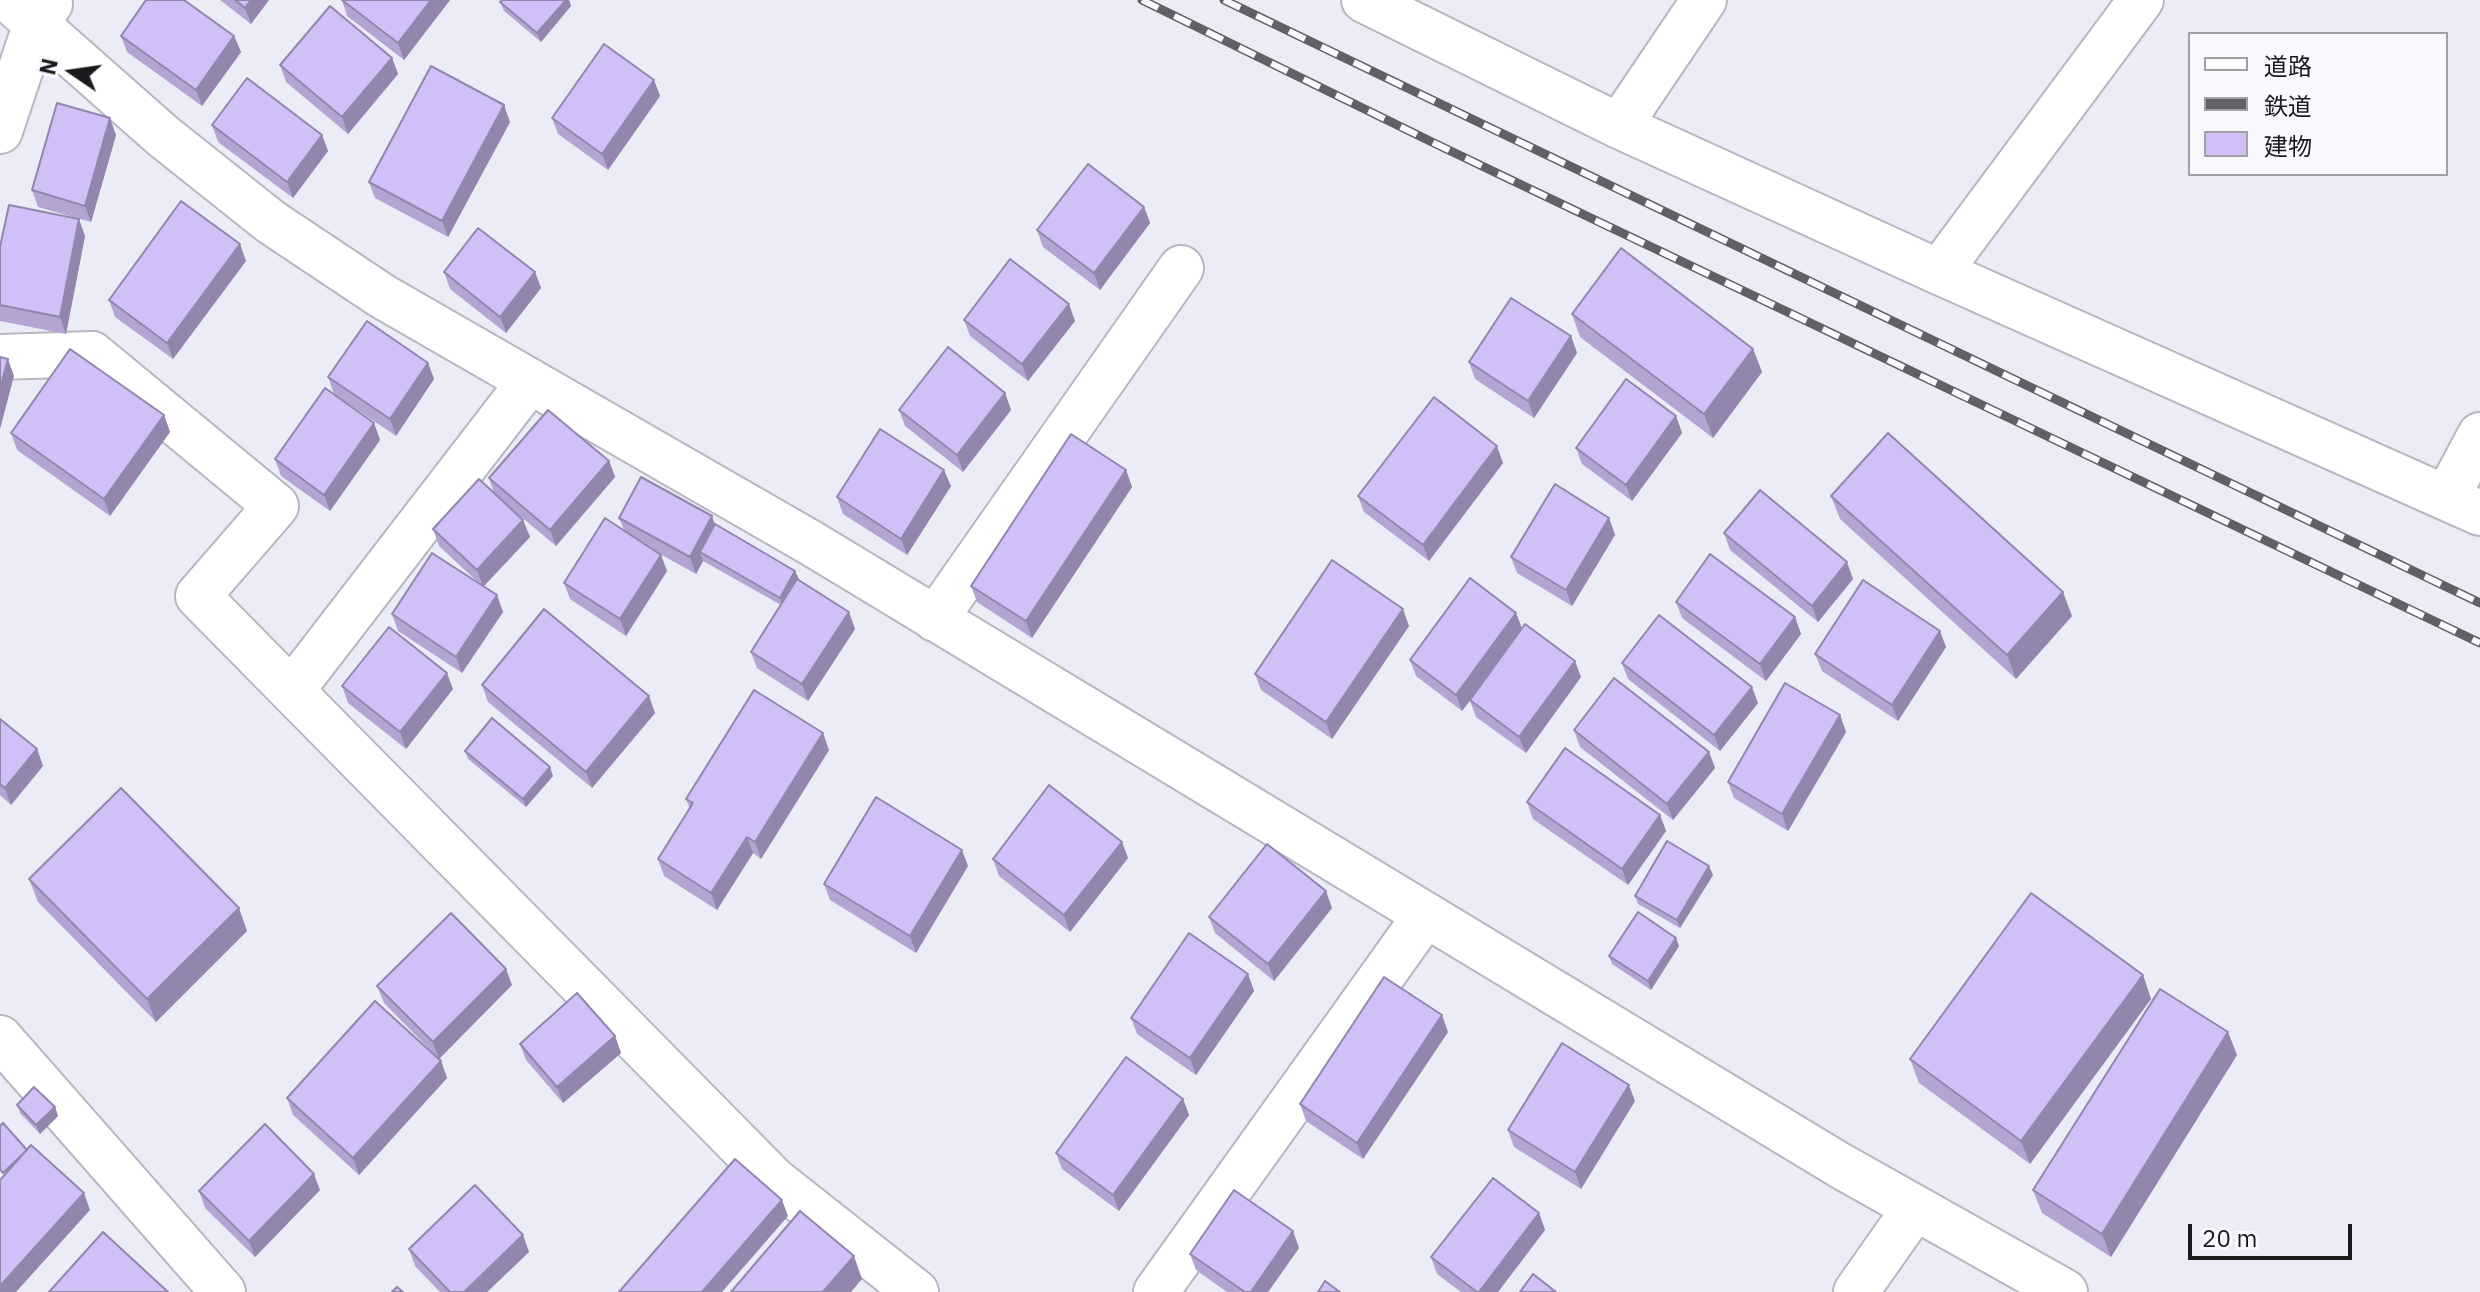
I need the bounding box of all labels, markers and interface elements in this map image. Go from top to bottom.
north arrow [32,32,112,112]
legend [2188,32,2448,176]
text: 道路 [2264,50,2312,82]
text: N [32,55,64,78]
text: 鉄道 [2264,90,2312,122]
text: 建物 [2264,130,2312,162]
scale bar [2192,1208,2356,1258]
text: 20 m [2202,1222,2257,1254]

